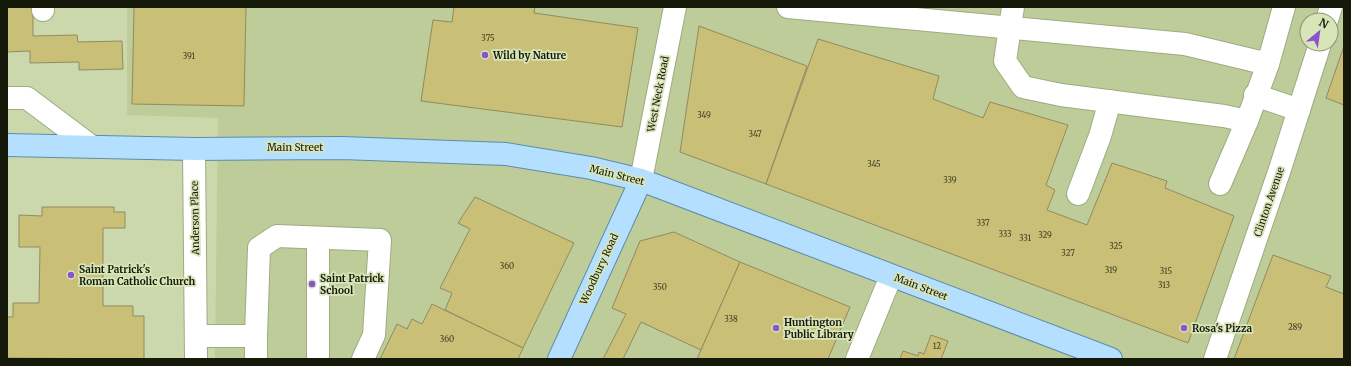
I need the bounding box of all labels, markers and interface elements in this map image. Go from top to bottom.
north arrow [1299,12,1339,52]
text: N [1317,15,1331,32]
house number: 375 [481,33,495,43]
place label: Wild by Nature [492,49,567,62]
marker: Wild by Nature [480,50,490,60]
house number: 391 [183,51,196,61]
street label: West Neck Road [644,55,672,134]
house number: 349 [697,110,711,120]
house number: 347 [748,129,762,139]
street label: Main Street [267,141,323,154]
house number: 345 [867,159,881,169]
street label: Main Street [588,162,646,188]
street label: Clinton Avenue [1251,165,1287,239]
house number: 339 [943,175,957,185]
street label: Anderson Place [188,181,202,256]
house number: 337 [976,218,990,228]
house number: 333 [998,229,1012,239]
house number: 329 [1038,230,1052,240]
street label: Woodbury Road [576,231,621,308]
house number: 331 [1019,233,1031,243]
house number: 325 [1109,241,1123,251]
house number: 327 [1061,248,1075,258]
house number: 360 [500,261,514,271]
place label: Saint Patrick's Roman Catholic Church [79,263,196,288]
house number: 319 [1105,265,1117,275]
house number: 315 [1160,266,1172,276]
marker: Saint Patrick's Roman Catholic Church [66,270,76,280]
street label: Main Street [892,271,950,303]
place label: Saint Patrick School [320,272,384,297]
marker: Saint Patrick School [307,279,317,289]
house number: 313 [1158,280,1171,290]
house number: 350 [653,282,667,292]
house number: 338 [724,314,738,324]
place label: Huntington Public Library [784,316,854,341]
place label: Rosa's Pizza [1192,322,1253,335]
house number: 289 [1288,322,1302,332]
marker: Huntington Public Library [771,323,781,333]
marker: Rosa's Pizza [1179,323,1189,333]
house number: 360 [440,334,454,344]
house number: 12 [933,341,941,351]

